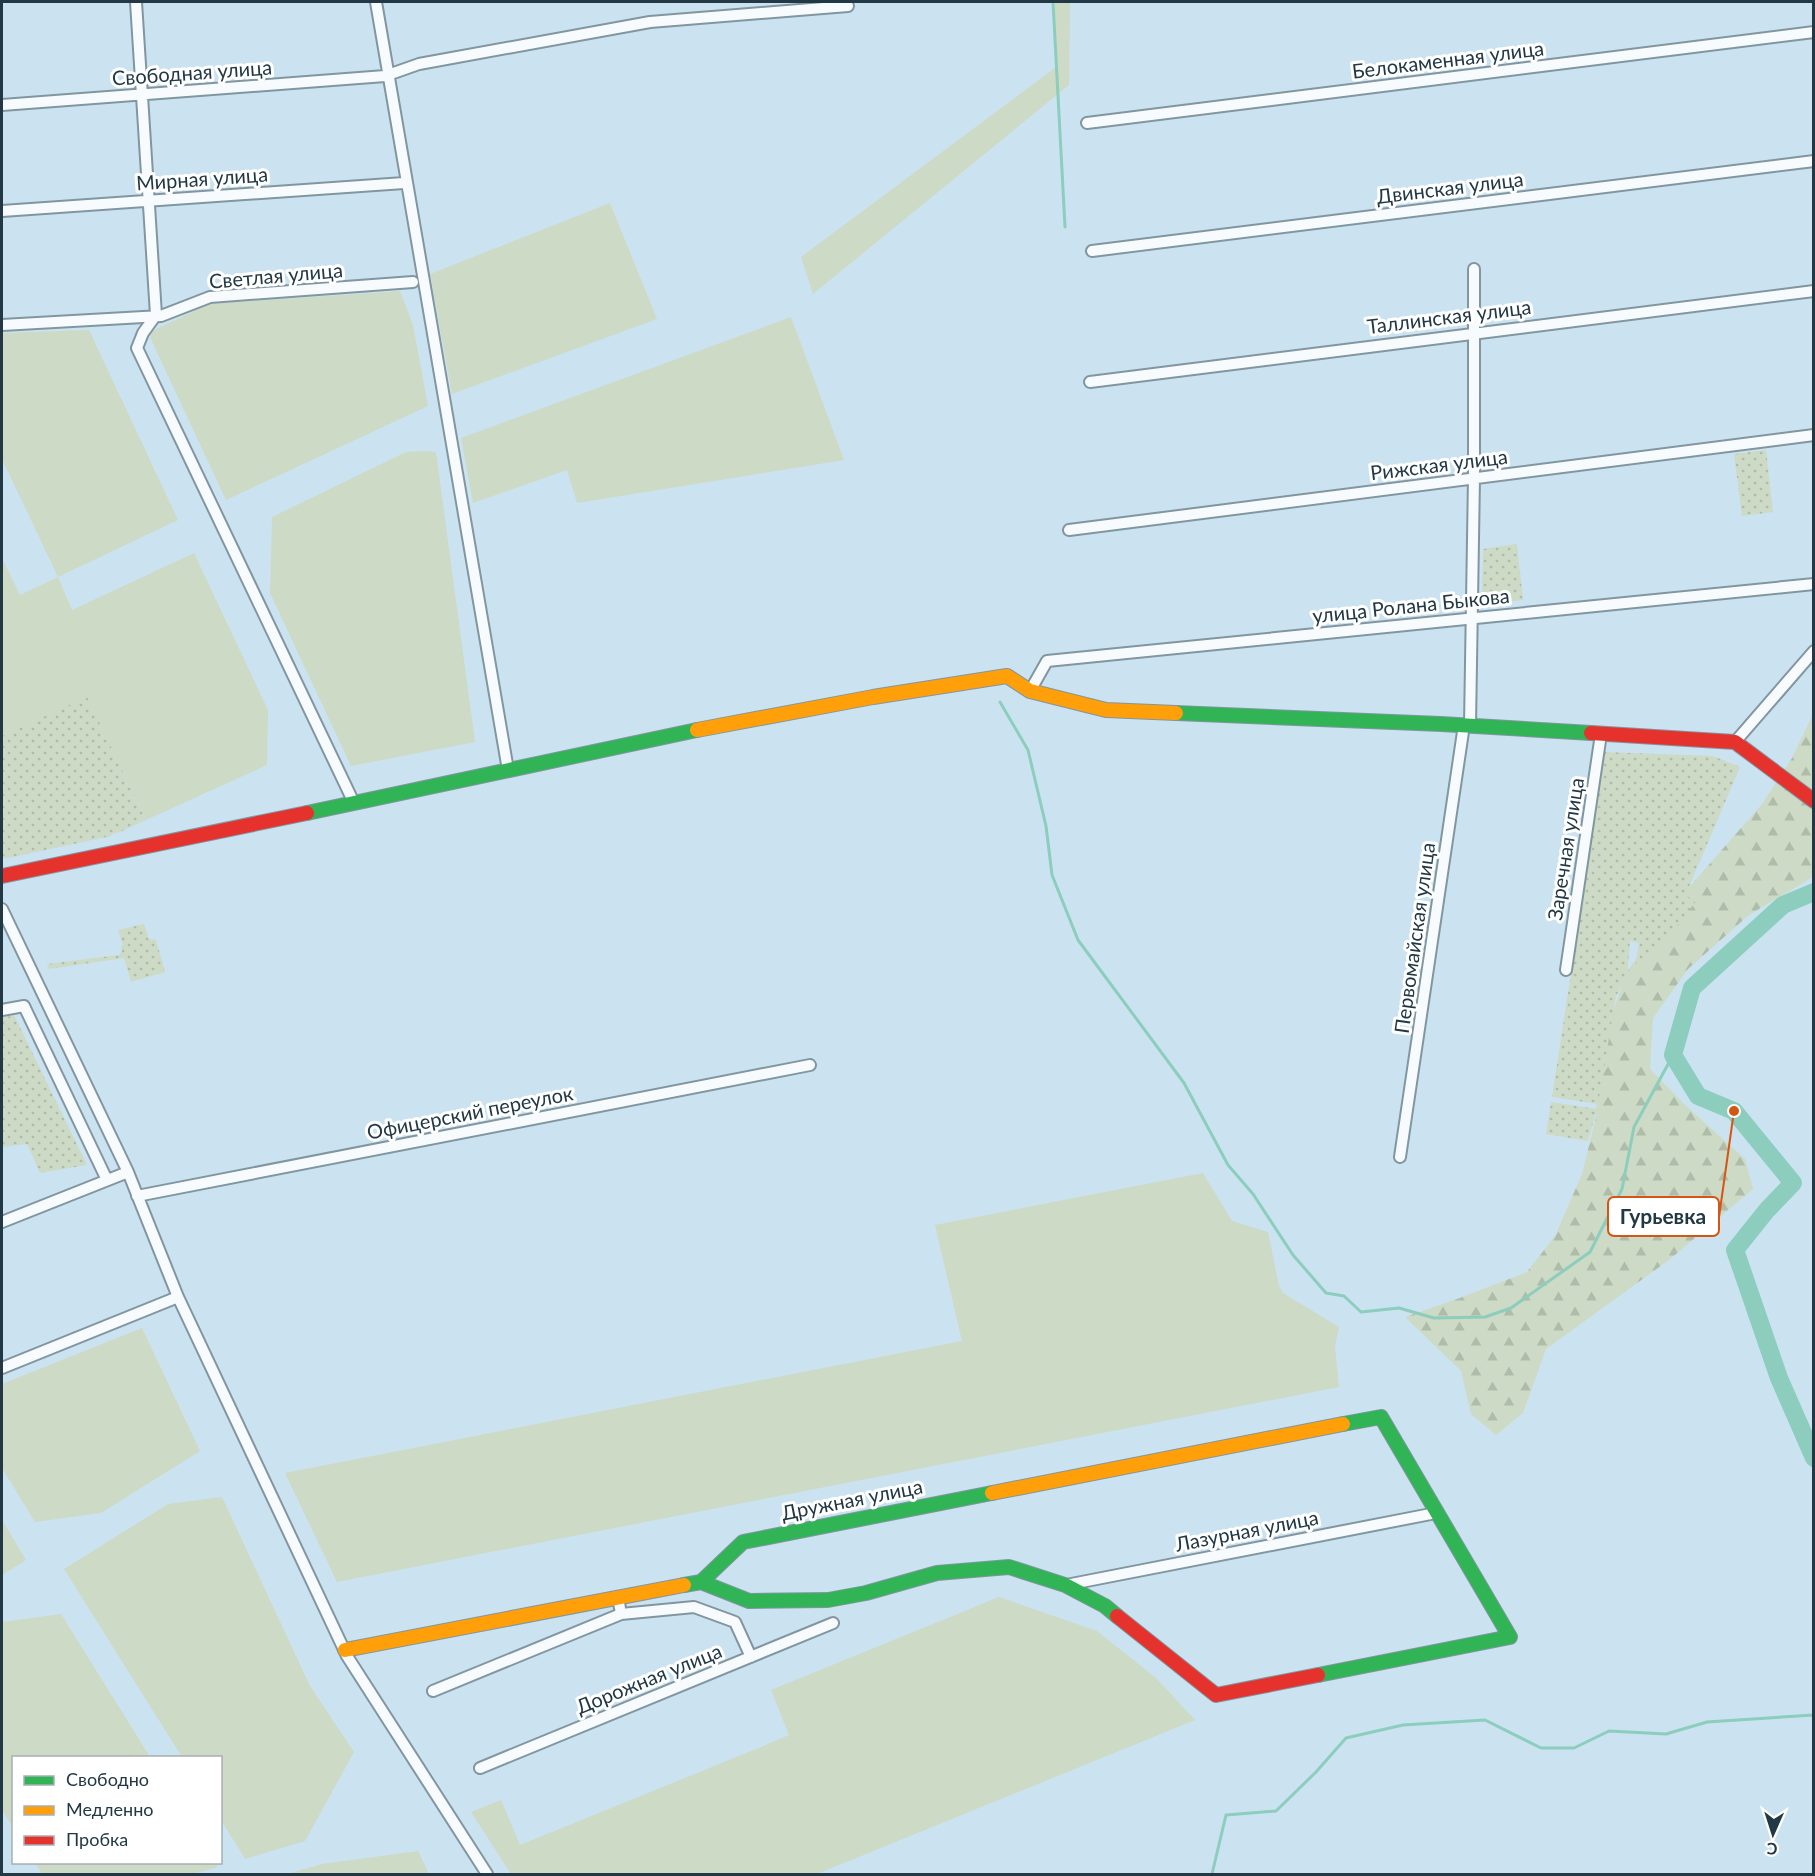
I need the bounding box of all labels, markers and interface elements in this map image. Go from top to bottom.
street label: Белокаменная улица [1351,35,1545,83]
street label: Свободная улица [111,54,273,90]
street label: Мирная улица [135,161,269,195]
street label: Двинская улица [1375,166,1525,208]
street label: Светлая улица [208,257,344,293]
street label: Таллинская улица [1365,294,1532,338]
street label: Рижская улица [1369,444,1509,484]
street label: улица Ролана Быкова [1311,583,1511,627]
street label: Заречная улица [1542,776,1588,922]
street label: Первомайская улица [1389,841,1439,1035]
street label: Офицерский переулок [365,1080,575,1144]
callout: Гурьевка [1608,1197,1719,1236]
text: Гурьевка [1620,1203,1706,1228]
street label: Дружная улица [779,1474,924,1524]
street label: Лазурная улица [1172,1504,1320,1556]
street label: Дорожная улица [572,1638,725,1718]
legend [12,1756,222,1864]
text: Свободно [66,1768,149,1790]
text: Медленно [66,1798,154,1820]
north arrow [1743,1804,1803,1864]
text: Пробка [66,1828,128,1850]
text: С [1766,1840,1778,1859]

